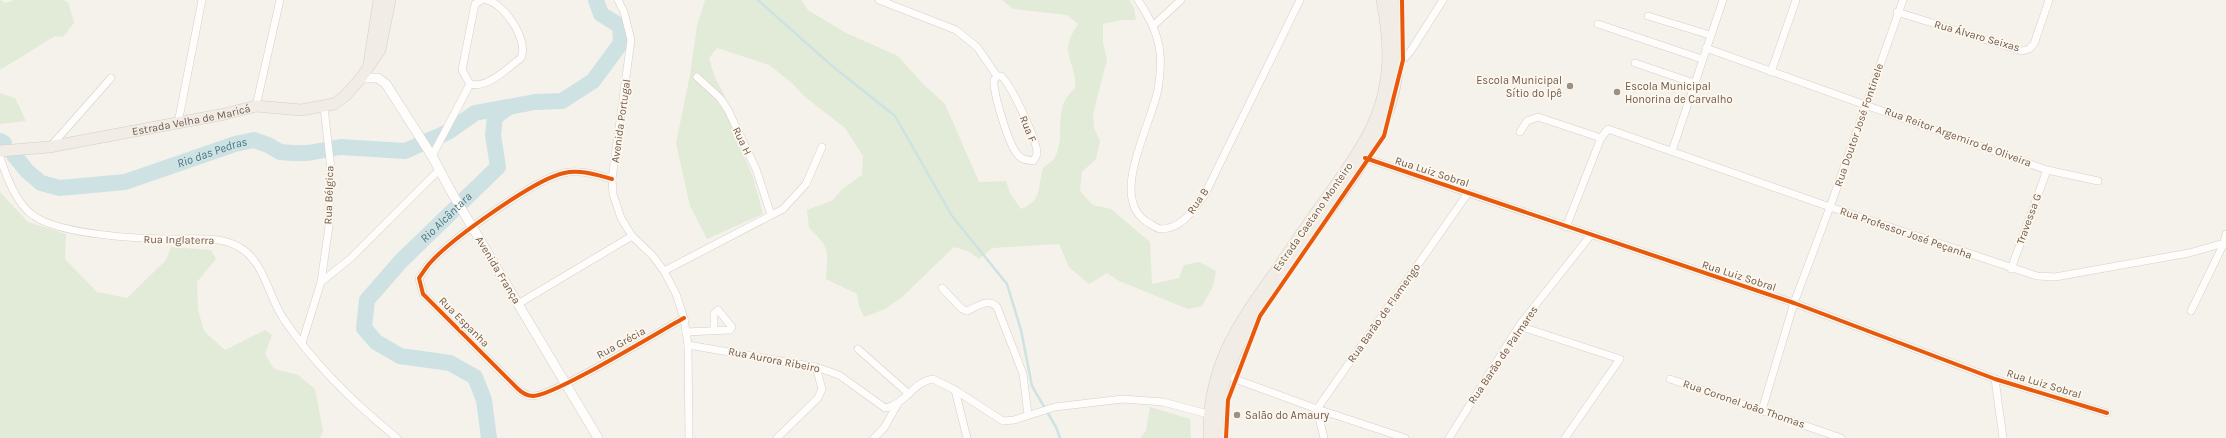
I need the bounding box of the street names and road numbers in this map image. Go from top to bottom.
street label: Rua Álvaro Seixas [1933,16,2022,55]
street label: Rua Doutor José Fontinele [1832,61,1886,188]
street label: Avenida Portugal [609,78,633,164]
street label: Estrada Velha de Maricá [131,101,252,138]
street label: Rua Reitor Argemiro de Oliveira [1883,104,2033,170]
street label: Rua F [1017,114,1039,145]
street label: Rua H [730,125,754,157]
street label: Rua Luiz Sobral [1393,154,1471,190]
street label: Estrada Caetano Monteiro [1270,160,1356,274]
street label: Rua Bélgica [321,165,337,225]
street label: Rua B [1185,185,1212,217]
street label: Travessa G [2014,192,2044,246]
street label: Rua Professor José Peçanha [1838,204,1974,262]
street label: Rua Inglaterra [143,233,215,247]
street label: Avenida França [473,234,523,306]
street label: Rua Luiz Sobral [1700,258,1778,294]
street label: Rua Barão de Flamengo [1345,261,1423,365]
street label: Rua Espanha [436,294,492,350]
street label: Rua Barão de Palmares [1465,303,1541,406]
street label: Rua Grécia [594,324,648,362]
street label: Rua Aurora Ribeiro [727,345,821,375]
street label: Rua Luiz Sobral [2005,366,2083,402]
street label: Rua Coronel João Thomas [1681,377,1807,431]

